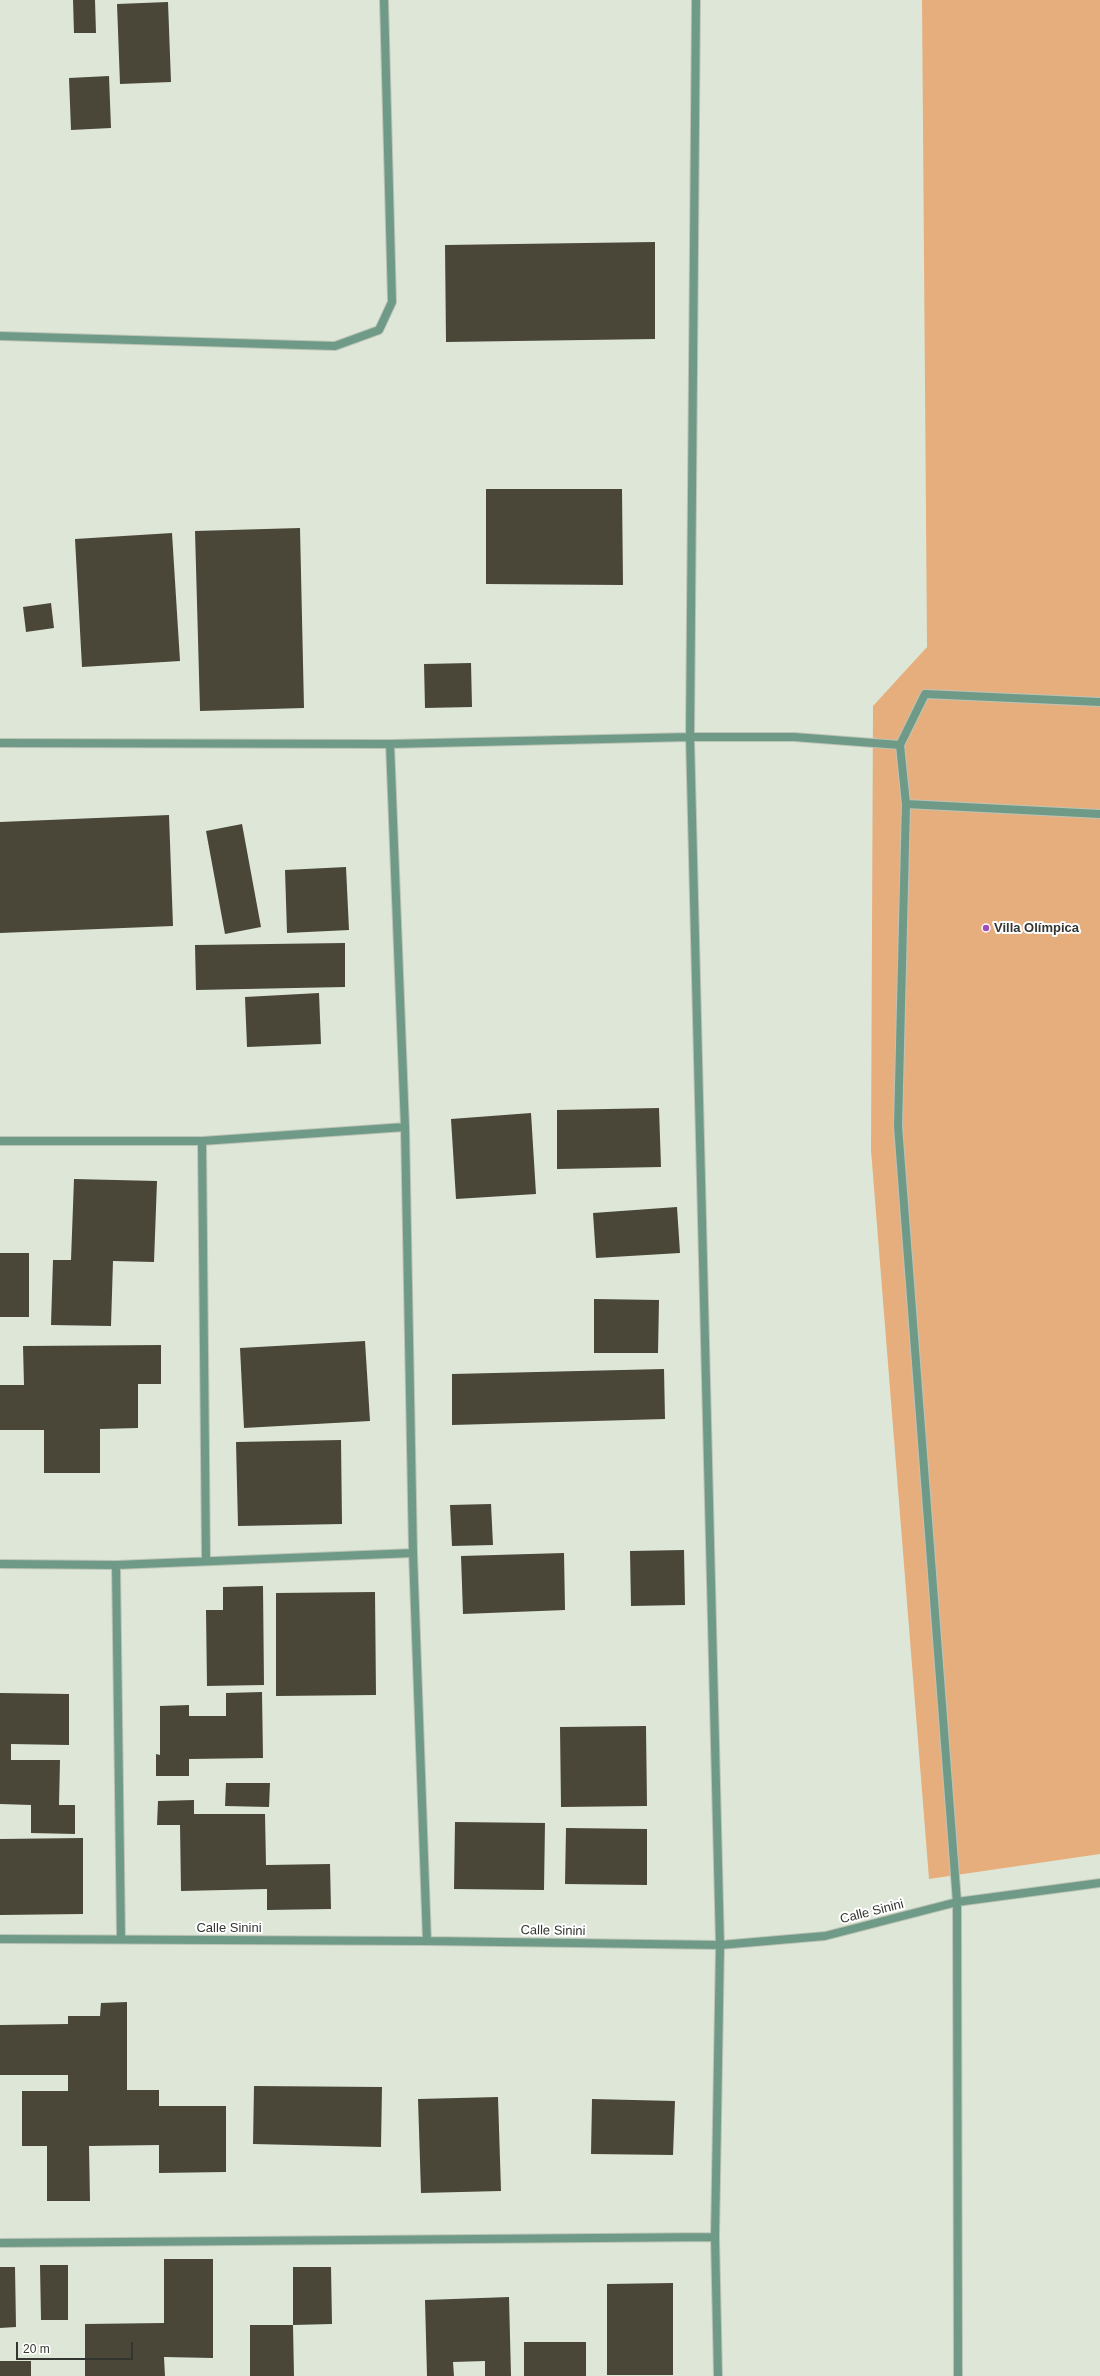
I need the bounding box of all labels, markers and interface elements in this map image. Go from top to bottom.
place label: Villa Olímpica [994,920,1079,936]
marker: Villa Olímpica [981,923,991,933]
street label: Calle Sinini [839,1897,905,1927]
street label: Calle Sinini [196,1920,262,1936]
street label: Calle Sinini [520,1923,586,1939]
scale bar [18,2334,135,2360]
text: 20 m [23,2342,50,2356]

